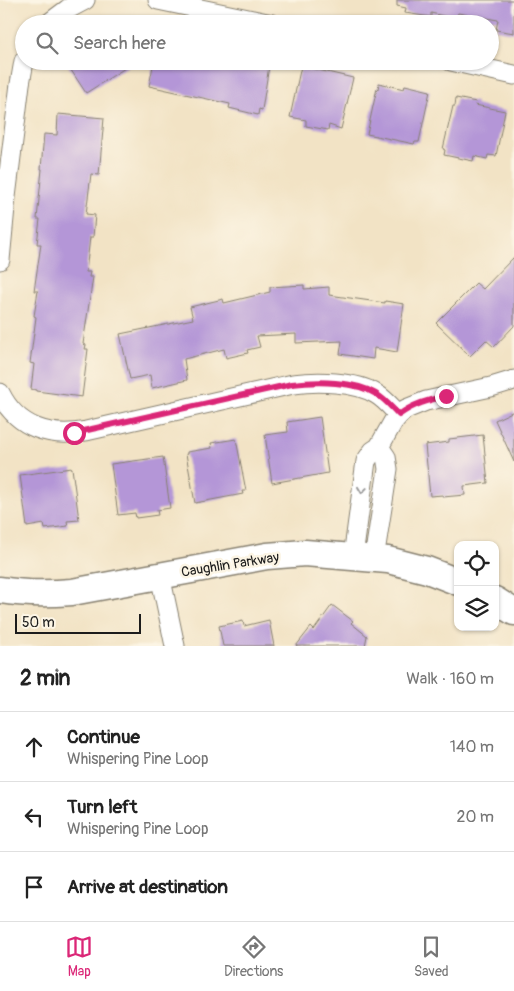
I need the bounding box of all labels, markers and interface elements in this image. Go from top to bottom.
search box [15,15,499,70]
icon: search [33,29,61,57]
text: Search here [73,31,166,55]
route end [435,385,458,408]
route start [63,422,86,445]
one-way arrow [357,486,368,494]
map controls [454,541,499,631]
button: locate [454,541,499,586]
street label: Caughlin Parkway [180,548,280,581]
button: layers [454,586,499,631]
scale bar [15,611,141,634]
text: 50 m [22,614,55,631]
text: 2 min [20,665,70,692]
text: Walk · 160 m [406,669,494,689]
text: Continue [67,725,140,749]
icon: ahead [20,733,48,761]
text: 140 m [450,737,494,757]
text: Whispering Pine Loop [67,749,209,769]
text: Turn left [67,795,137,819]
icon: left [20,803,48,831]
text: 20 m [456,807,494,827]
text: Whispering Pine Loop [67,819,209,839]
icon: arrive [20,873,48,901]
text: Arrive at destination [67,875,228,899]
tab: Map [65,933,93,980]
tab: Directions [224,933,283,980]
tab: Saved [414,933,449,980]

